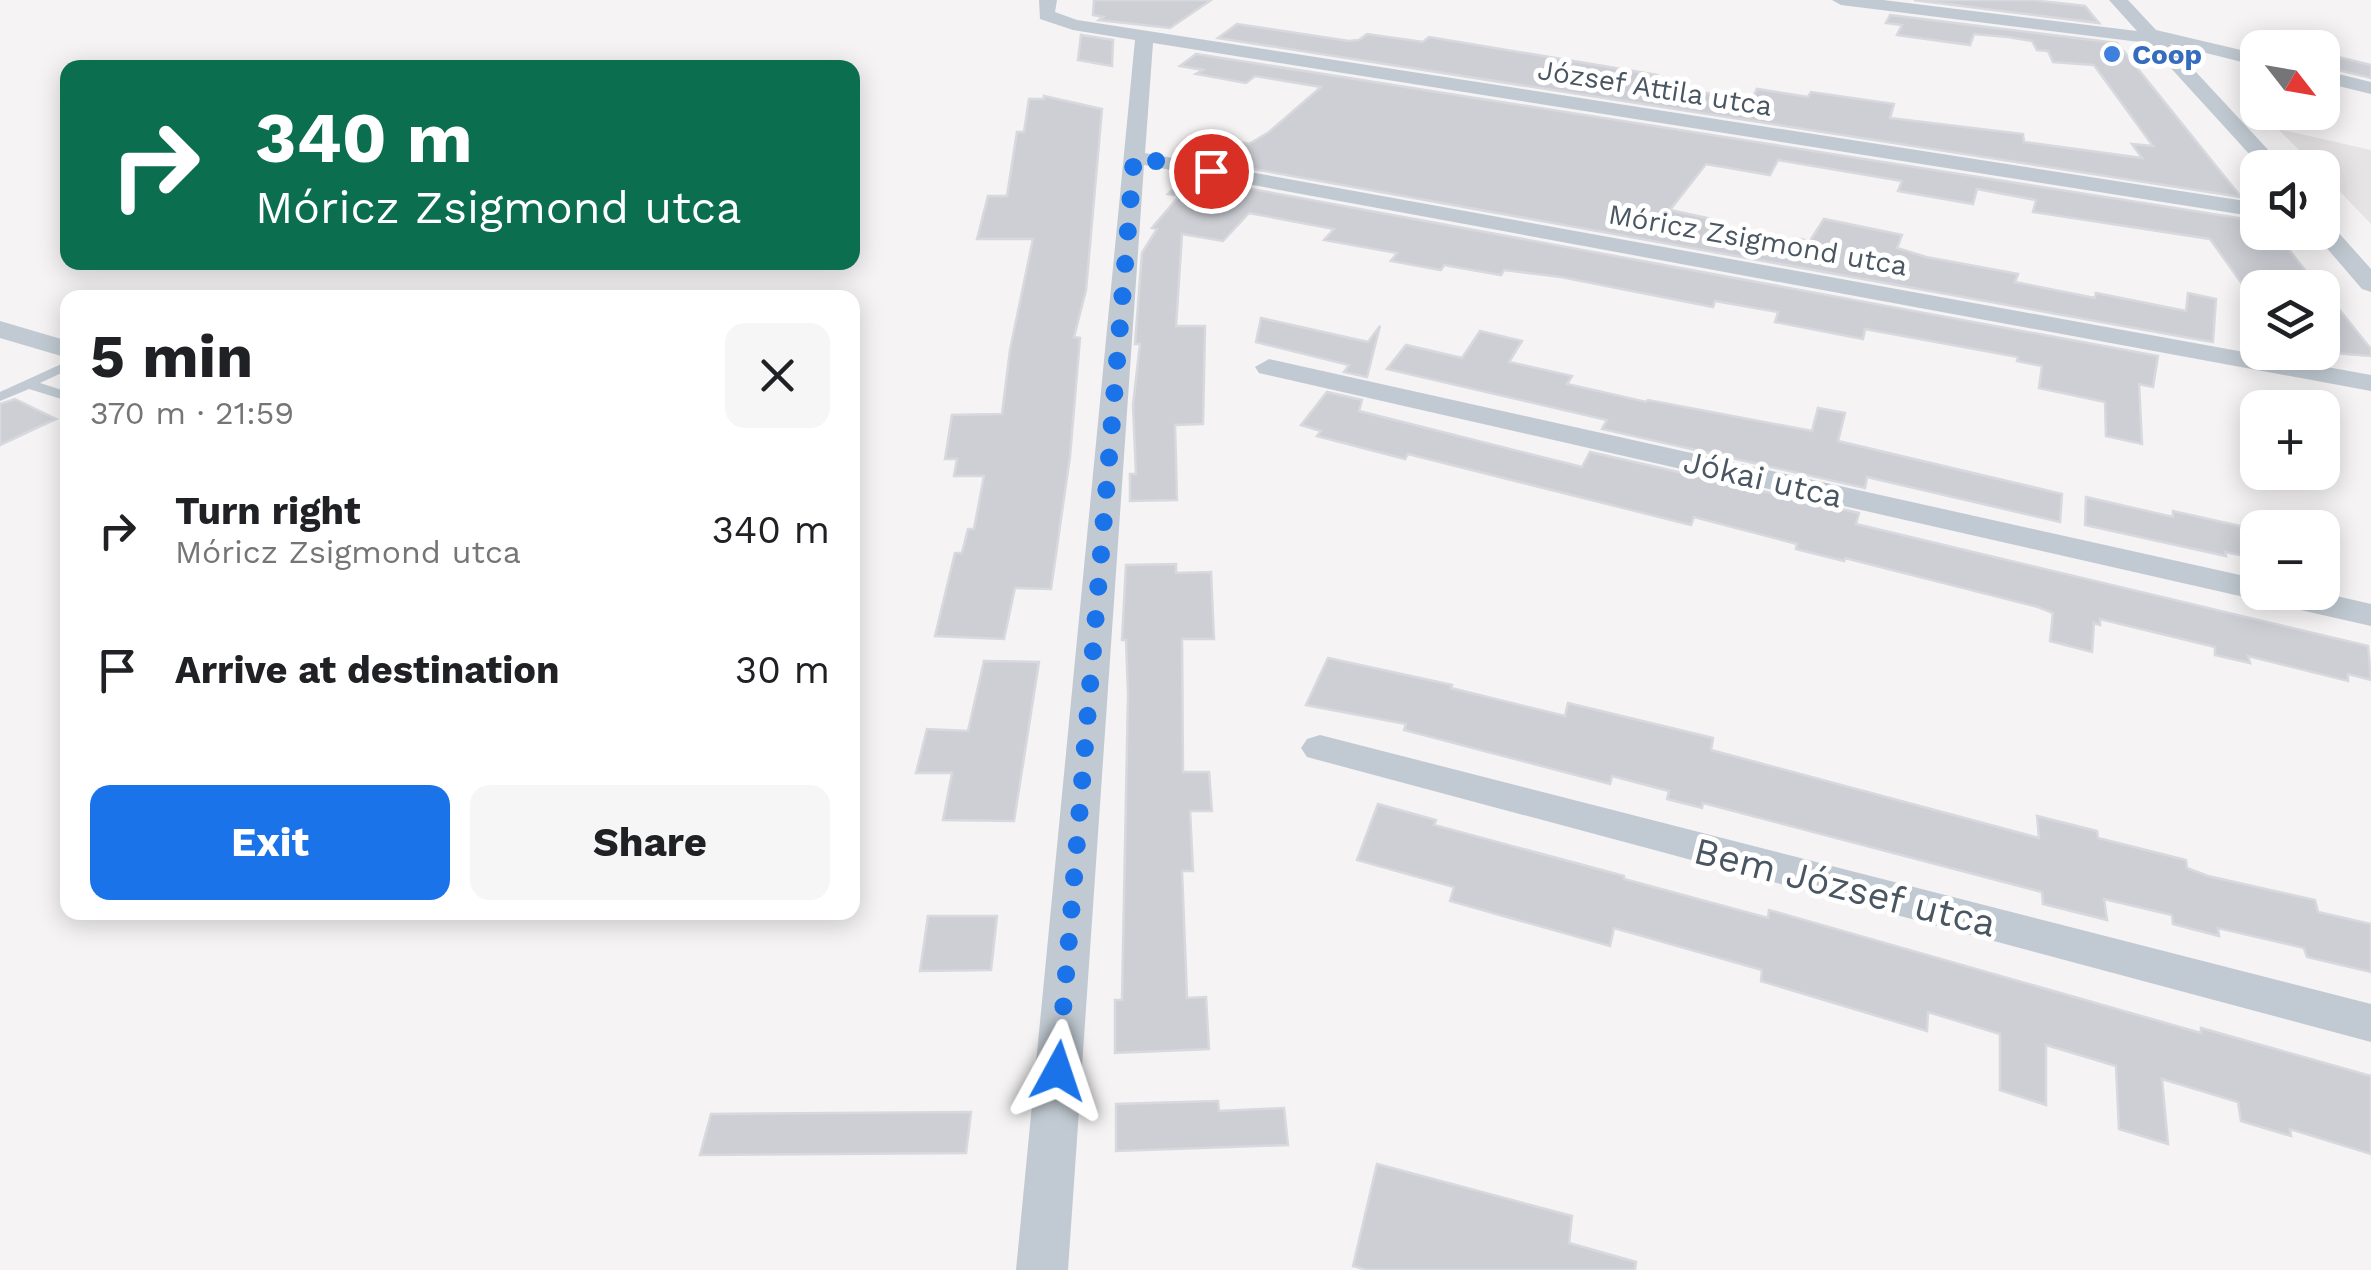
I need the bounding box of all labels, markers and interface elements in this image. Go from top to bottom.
north arrow [2240,30,2340,130]
map controls [2240,30,2340,610]
place label: Coop [2132,38,2202,71]
marker: Coop [2101,43,2123,65]
street label: József Attila utca [1536,53,1775,123]
text: 340 m [255,97,473,179]
icon: right [90,100,220,230]
pin [1169,129,1254,214]
icon: arrive [1184,144,1239,199]
button: sound [2240,150,2340,250]
text: Móricz Zsigmond utca [255,181,742,234]
street label: Móricz Zsigmond utca [1606,197,1910,283]
button: layers [2240,270,2340,370]
text: 5 min [90,321,253,392]
button: close [725,323,830,428]
button: + [2240,390,2340,490]
text: 370 m · 21:59 [90,394,294,432]
street label: Jókai utca [1680,442,1846,516]
text: Turn right [175,489,361,533]
icon: right [90,503,145,558]
text: 340 m [712,508,830,552]
button: − [2240,510,2340,610]
text: Móricz Zsigmond utca [175,533,521,571]
icon: arrive [90,643,145,698]
text: Arrive at destination [175,648,560,692]
text: 30 m [735,648,830,692]
button: Exit [90,785,450,900]
button: Share [470,785,830,900]
street label: Bem József utca [1690,828,2000,946]
position arrow [1006,1019,1110,1123]

